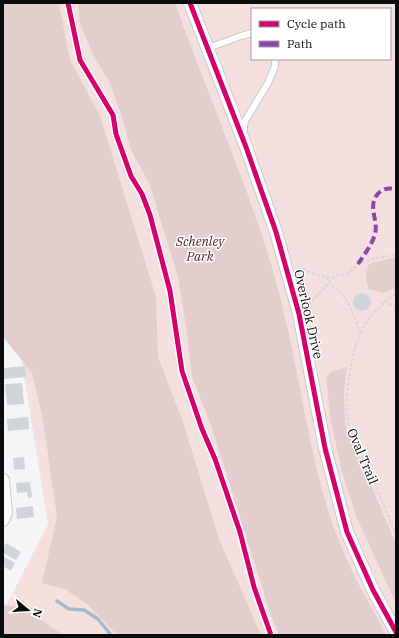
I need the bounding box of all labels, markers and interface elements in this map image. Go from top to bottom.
legend [251,8,391,60]
text: Cycle path [287,16,346,31]
text: Path [287,36,313,51]
park label: Schenley Park [175,233,225,265]
street label: Overlook Drive [290,268,327,360]
street label: Oval Trail [343,426,382,487]
north arrow [8,590,48,630]
text: N [29,607,46,620]

